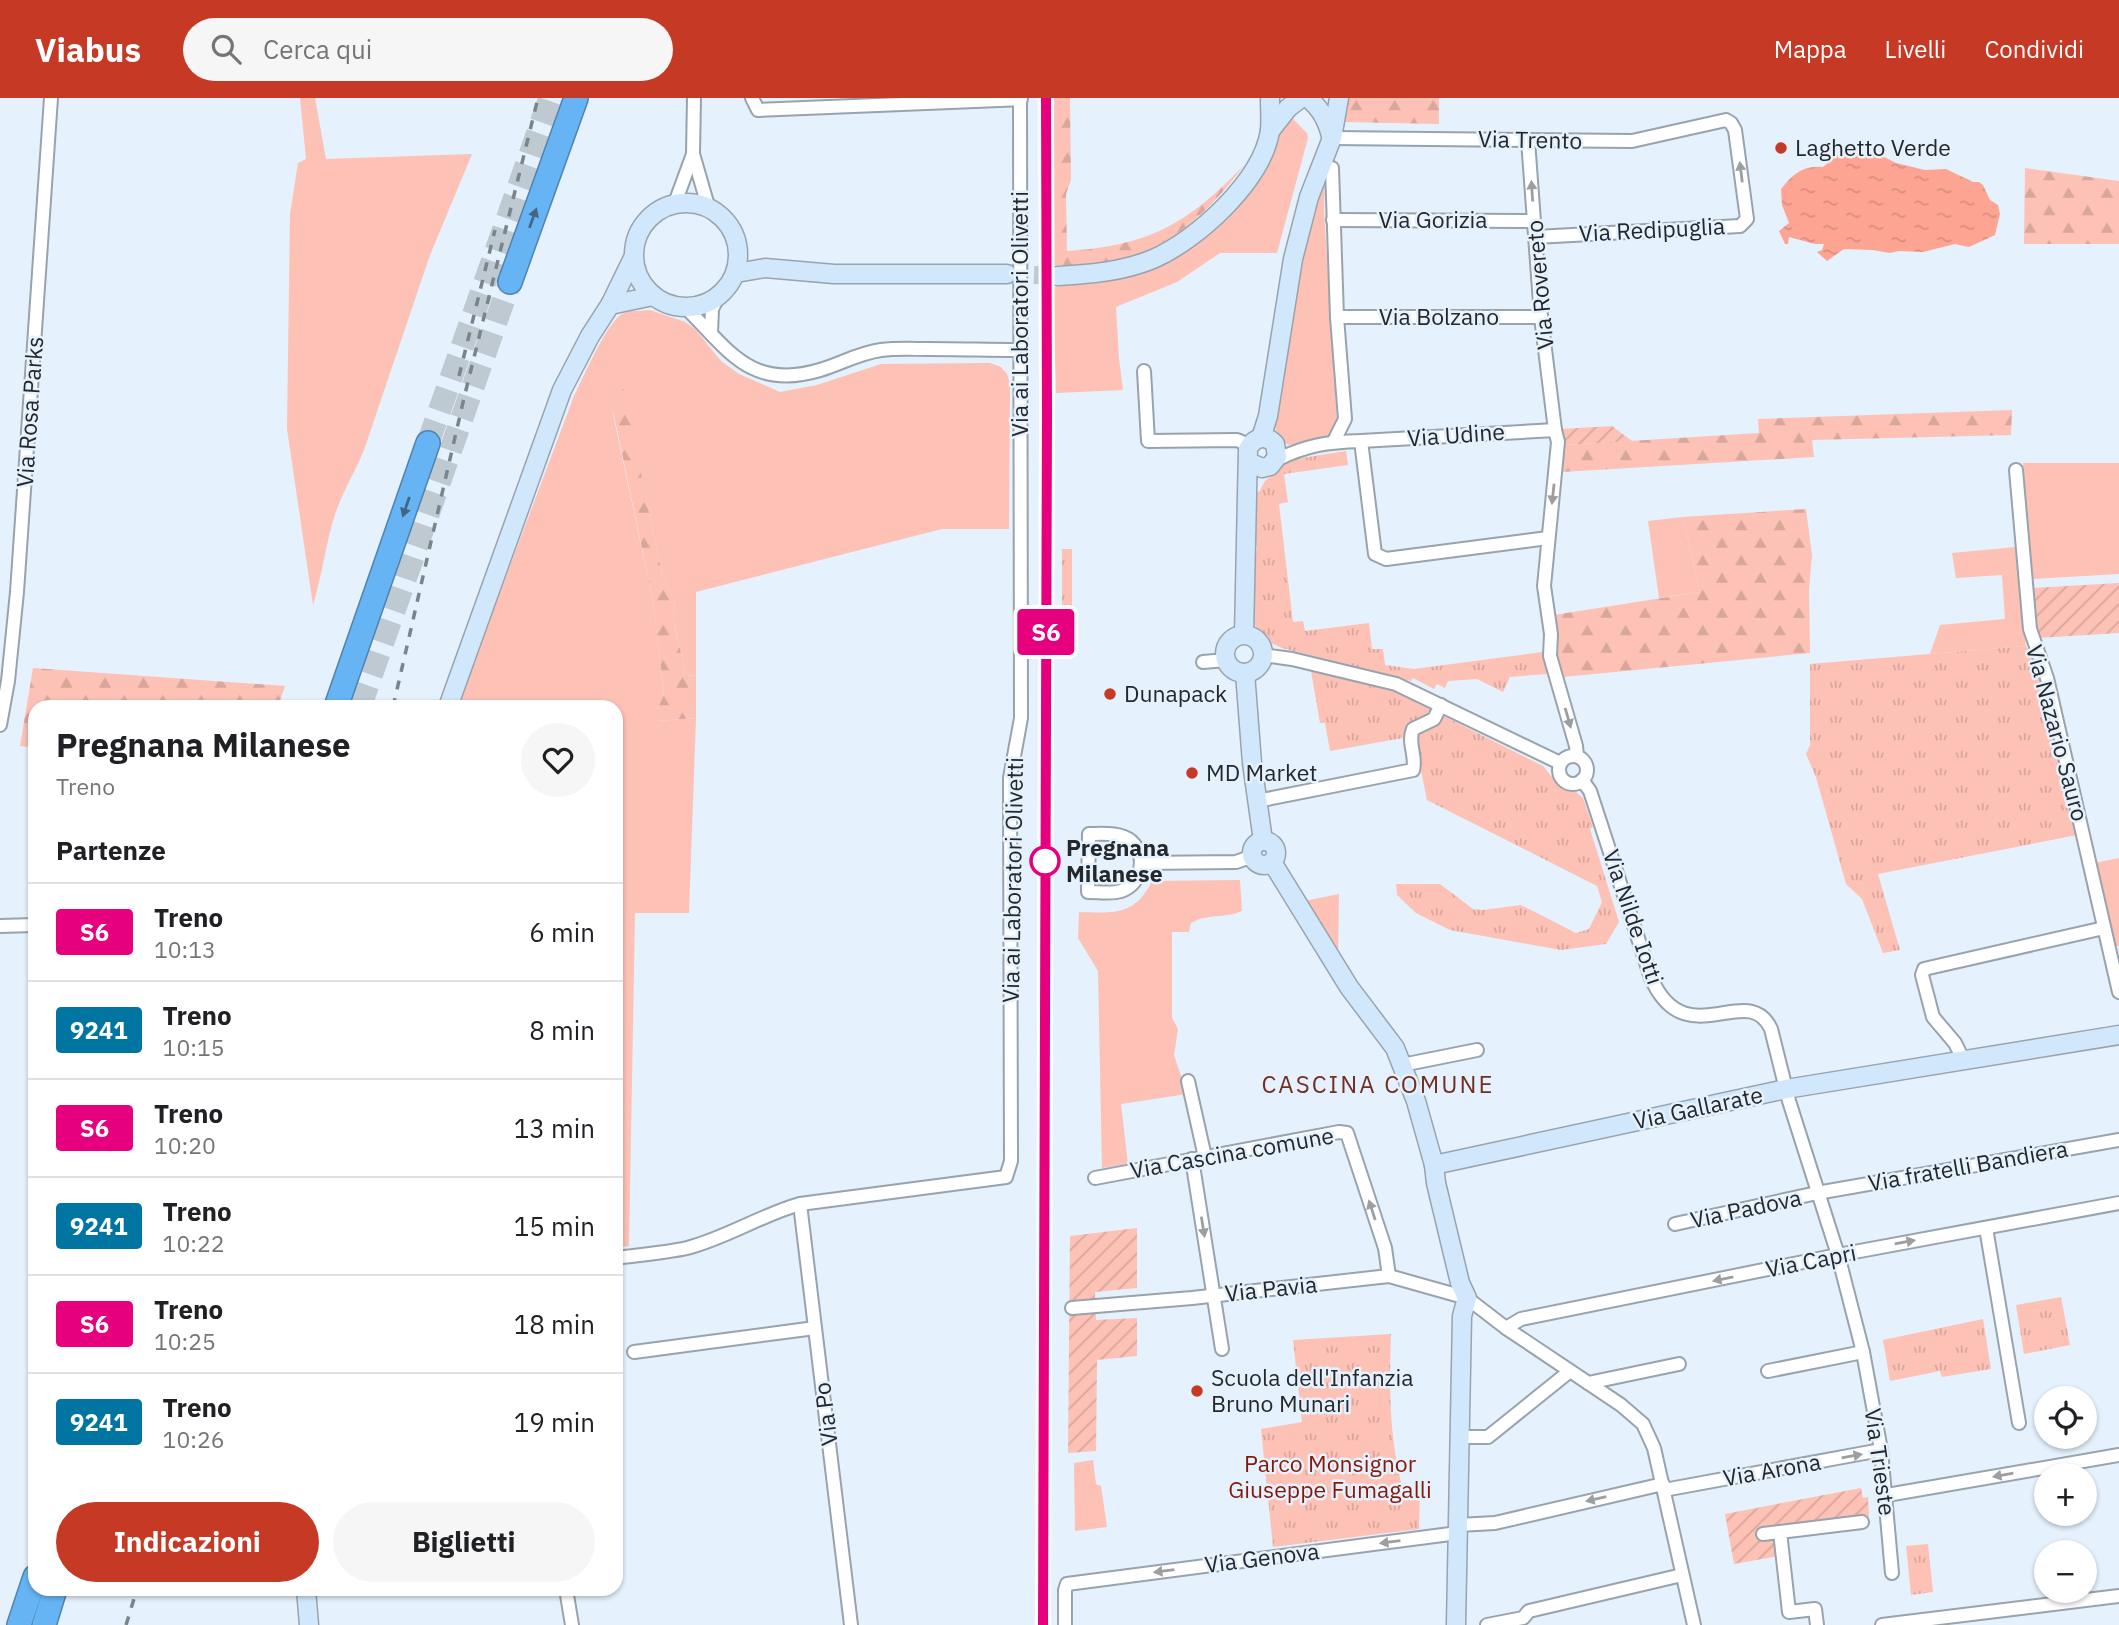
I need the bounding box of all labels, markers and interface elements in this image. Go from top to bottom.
search box [183,18,673,81]
text: Viabus [35,28,141,71]
icon: search [207,30,245,68]
text: Cerca qui [263,32,372,66]
text: Mappa [1774,33,1847,65]
text: Livelli [1885,33,1946,65]
text: Condividi [1984,33,2084,65]
street label: Via Trento [1478,123,1583,155]
place label: Laghetto Verde [1795,132,1951,162]
marker: Laghetto Verde [1773,140,1789,156]
one-way arrow [1735,161,1746,183]
one-way arrow [1526,180,1537,202]
street label: Via ai Laboratori Olivetti [1004,191,1034,437]
street label: Via Gorizia [1378,204,1488,234]
one-way arrow [528,207,539,228]
street label: Via Redipuglia [1578,210,1726,248]
street label: Via Rovereto [1518,219,1560,351]
street label: Via Bolzano [1379,301,1499,331]
street label: Via Rosa Parks [9,335,49,488]
street label: Via Udine [1406,416,1506,452]
one-way arrow [1547,483,1558,505]
one-way arrow [400,497,411,518]
line badge: S6 [1014,609,1078,655]
text: S6 [1031,616,1061,648]
street label: Via Nazario Sauro [2020,641,2096,824]
place label: Dunapack [1124,678,1227,708]
marker: Dunapack [1102,686,1118,702]
one-way arrow [1564,708,1574,729]
text: Pregnana Milanese [56,723,351,766]
button: heart [521,723,595,797]
street label: Via ai Laboratori Olivetti [995,757,1029,1003]
place label: MD Market [1206,757,1317,787]
marker: MD Market [1184,765,1200,781]
text: Treno [56,771,115,801]
place label: Pregnana Milanese [1066,832,1169,888]
text: Partenze [56,833,166,867]
street label: Via Nilde Iotti [1597,845,1671,988]
marker: Pregnana Milanese [1030,846,1060,876]
text: Treno [154,900,223,934]
text: 6 min [529,915,595,949]
text: S6 [80,916,109,948]
text: 10:13 [154,934,216,964]
text: Treno [163,998,232,1032]
text: 8 min [529,1013,595,1047]
text: 9241 [70,1014,128,1046]
text: 10:15 [163,1032,225,1062]
district label: CASCINA COMUNE [1261,1068,1495,1100]
street label: Via Gallarate [1630,1079,1765,1135]
text: Treno [154,1096,223,1130]
text: 13 min [514,1111,595,1145]
text: S6 [80,1112,109,1144]
street label: Via Cascina comune [1128,1119,1336,1185]
text: 10:20 [154,1130,216,1160]
street label: Via fratelli Bandiera [1866,1133,2070,1197]
street label: Via Padova [1687,1182,1804,1234]
text: Treno [163,1194,232,1228]
one-way arrow [1366,1199,1377,1220]
text: 15 min [514,1209,595,1243]
text: 9241 [70,1210,128,1242]
one-way arrow [1198,1216,1209,1238]
text: 10:22 [163,1228,225,1258]
street label: Via Capri [1763,1237,1859,1283]
one-way arrow [1894,1237,1916,1248]
street label: Via Pavia [1223,1268,1319,1308]
one-way arrow [1712,1273,1734,1284]
text: Treno [154,1292,223,1326]
text: 18 min [514,1307,595,1341]
text: S6 [80,1308,109,1340]
text: 10:25 [154,1326,216,1356]
place label: Scuola dell'Infanzia Bruno Munari [1211,1362,1414,1418]
street label: Via Po [806,1381,844,1448]
marker: Scuola dell'Infanzia Bruno Munari [1189,1383,1205,1399]
map controls [2034,1386,2097,1603]
button: locate [2034,1386,2097,1449]
text: Treno [163,1390,232,1424]
text: 19 min [514,1405,595,1439]
text: 9241 [70,1406,128,1438]
street label: Via Trieste [1859,1406,1903,1517]
text: 10:26 [163,1424,225,1454]
street label: Via Arona [1721,1446,1823,1492]
park label: Parco Monsignor Giuseppe Fumagalli [1228,1448,1432,1504]
one-way arrow [1841,1450,1863,1461]
button: + [2034,1463,2097,1526]
one-way arrow [1992,1470,2014,1481]
one-way arrow [1585,1494,1607,1505]
button: Indicazioni [56,1502,319,1582]
button: Biglietti [333,1502,595,1582]
street label: Via Genova [1203,1535,1321,1579]
one-way arrow [1379,1536,1401,1547]
button: − [2034,1540,2097,1603]
one-way arrow [1153,1566,1175,1577]

